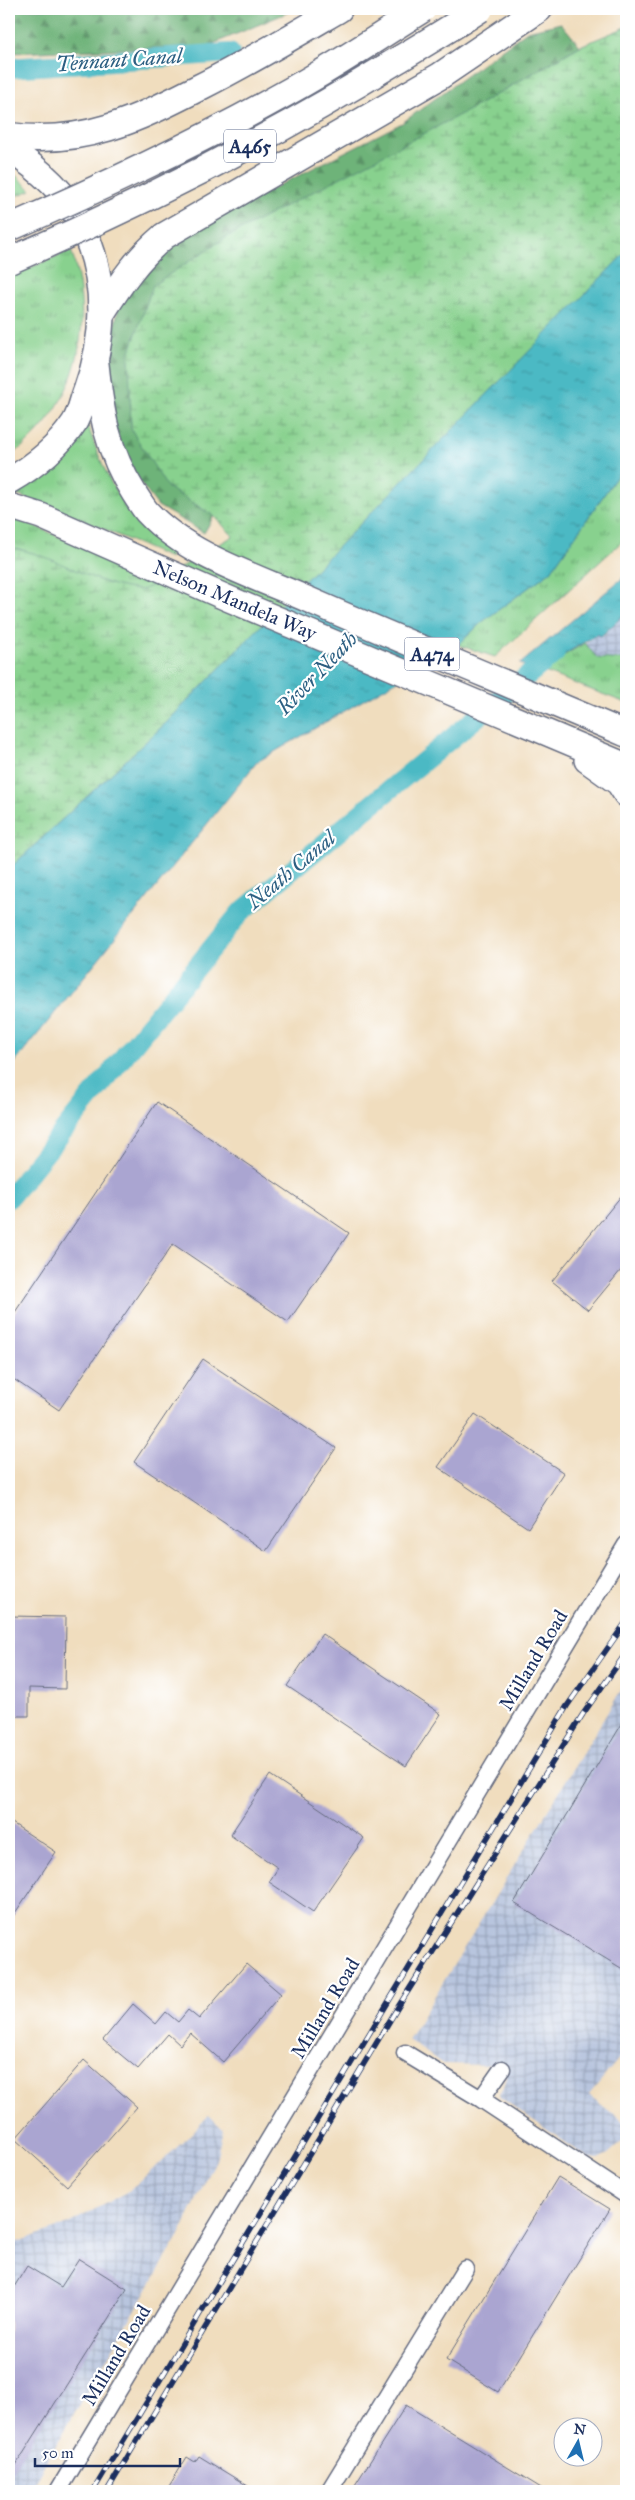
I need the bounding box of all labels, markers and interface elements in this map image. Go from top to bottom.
water label: Tennant Canal [55,42,185,77]
road number: A465 [224,130,276,162]
street label: Nelson Mandela Way [150,555,321,645]
water label: River Neath [270,626,363,721]
road number: A474 [404,638,460,671]
water label: Neath Canal [241,824,342,915]
street label: Milland Road [494,1605,572,1715]
street label: Milland Road [286,1953,364,2063]
street label: Milland Road [77,2300,155,2410]
north arrow [552,2418,602,2468]
text: N [573,2420,587,2439]
scale bar [35,2435,180,2467]
text: 50 m [42,2444,74,2462]

